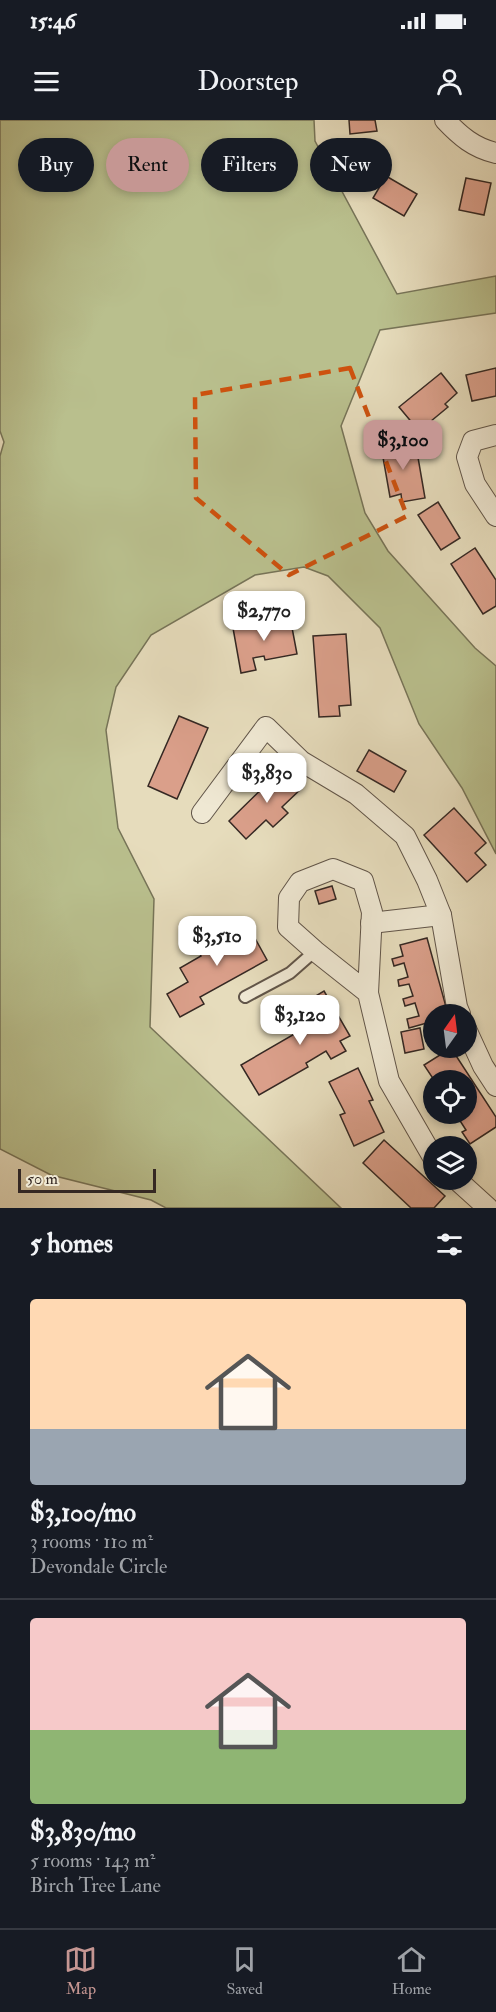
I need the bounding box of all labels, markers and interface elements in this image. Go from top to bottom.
text: 15:46 [30,7,76,35]
icon: menu [30,65,63,98]
text: Doorstep [198,65,299,98]
icon: person [433,65,466,98]
chip: Buy [18,138,94,192]
chip: Rent [106,138,189,192]
chip: Filters [201,138,298,192]
chip: New [310,138,392,192]
pin: $3,100 [354,420,452,471]
text: $3,100 [377,427,429,452]
pin: $2,770 [215,591,313,642]
text: $2,770 [237,598,291,623]
pin: $3,830 [218,753,316,804]
text: $3,830 [241,760,293,785]
pin: $3,510 [168,916,266,967]
text: $3,510 [192,923,242,948]
pin: $3,120 [251,995,349,1046]
text: $3,120 [274,1002,326,1027]
north arrow [423,1004,477,1058]
map controls [423,1004,477,1190]
button: locate [423,1070,477,1124]
button: layers [423,1136,477,1190]
scale bar [18,1166,156,1194]
text: 50 m [27,1169,58,1189]
text: 5 homes [30,1228,113,1260]
icon: filters [433,1228,466,1261]
icon: home [194,1338,302,1446]
text: $3,100/mo [30,1497,136,1529]
text: 3 rooms · 110 m² [30,1529,153,1554]
text: Devondale Circle [30,1554,167,1579]
icon: home [194,1657,302,1765]
text: $3,830/mo [30,1816,136,1848]
text: 5 rooms · 143 m² [30,1848,155,1873]
text: Birch Tree Lane [30,1873,161,1898]
tab: Map [64,1943,97,1999]
tab: Saved [226,1943,263,1999]
tab: Home [392,1943,432,1999]

